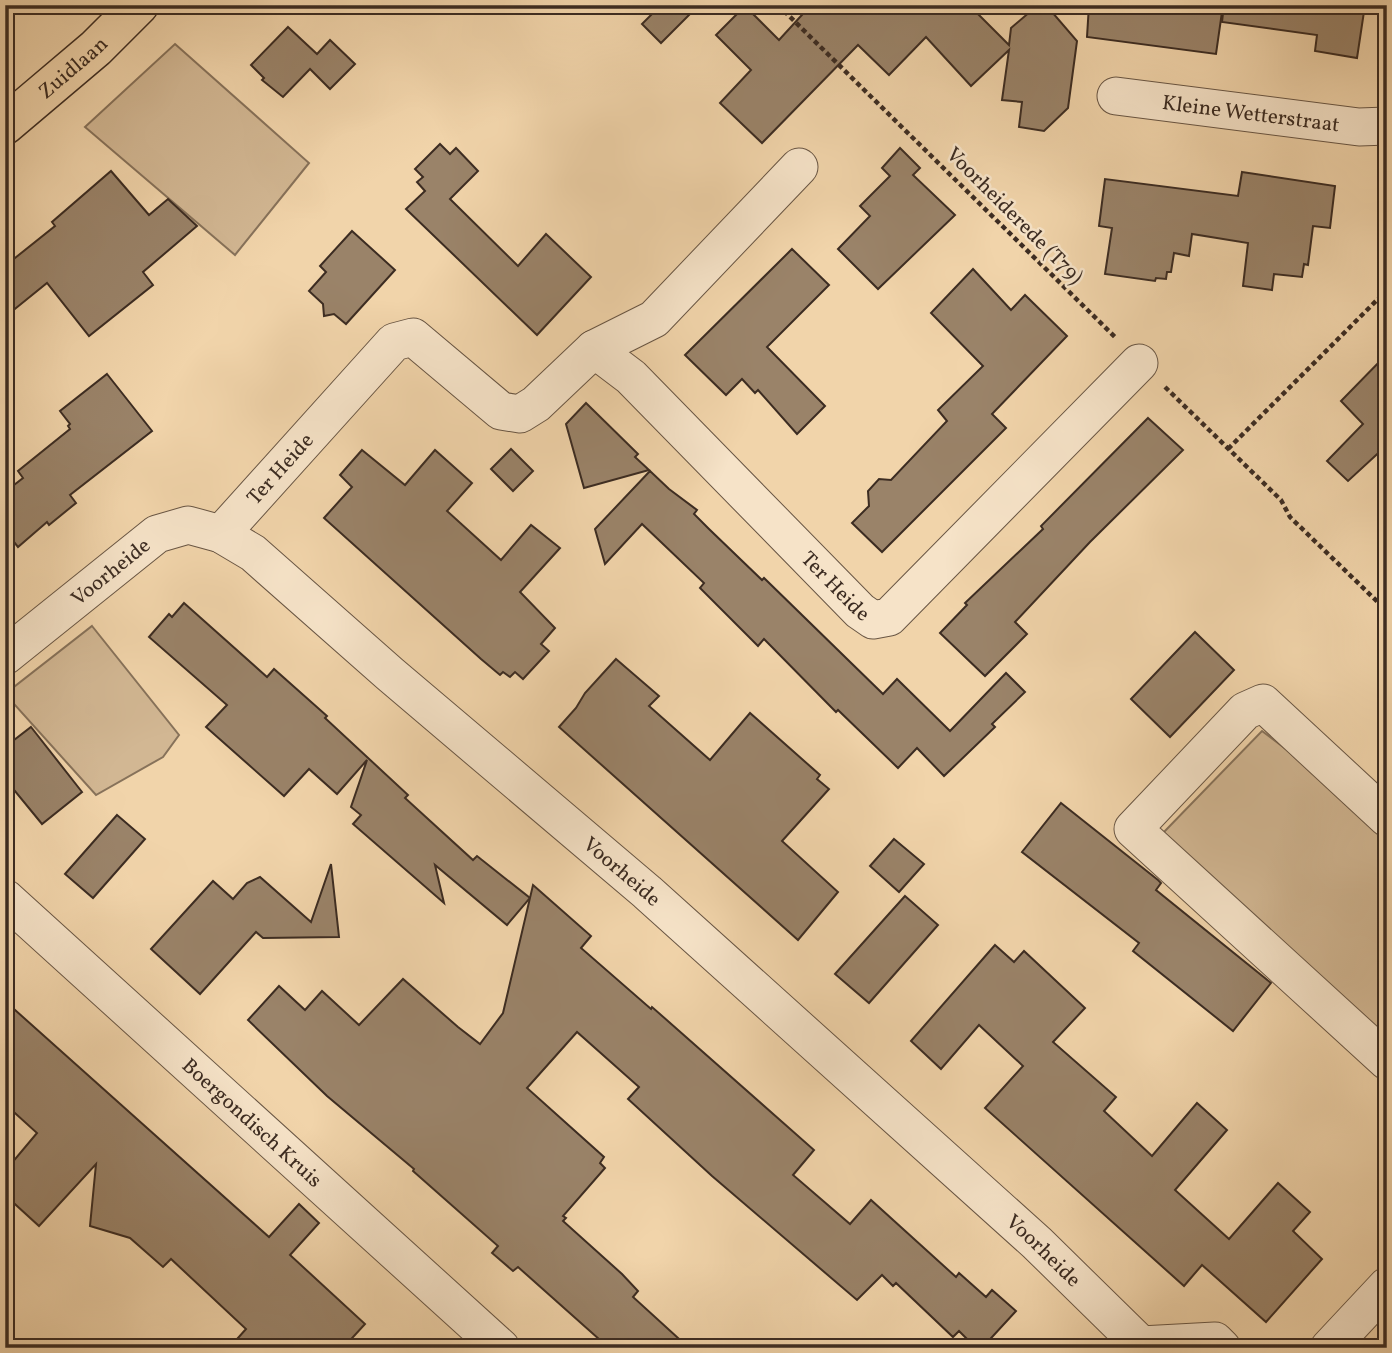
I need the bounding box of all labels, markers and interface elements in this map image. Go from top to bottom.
street label: Zuidlaan [33,31,115,107]
street label: Kleine Wetterstraat [1160,89,1341,140]
street label: Voorheiderede (T79) [939,141,1089,291]
street label: Ter Heide [241,427,321,512]
street label: Voorheide [65,532,157,613]
street label: Ter Heide [793,546,875,629]
street label: Voorheide [576,831,667,914]
street label: Boergondisch Kruis [175,1052,328,1195]
street label: Voorheide [999,1208,1087,1294]

